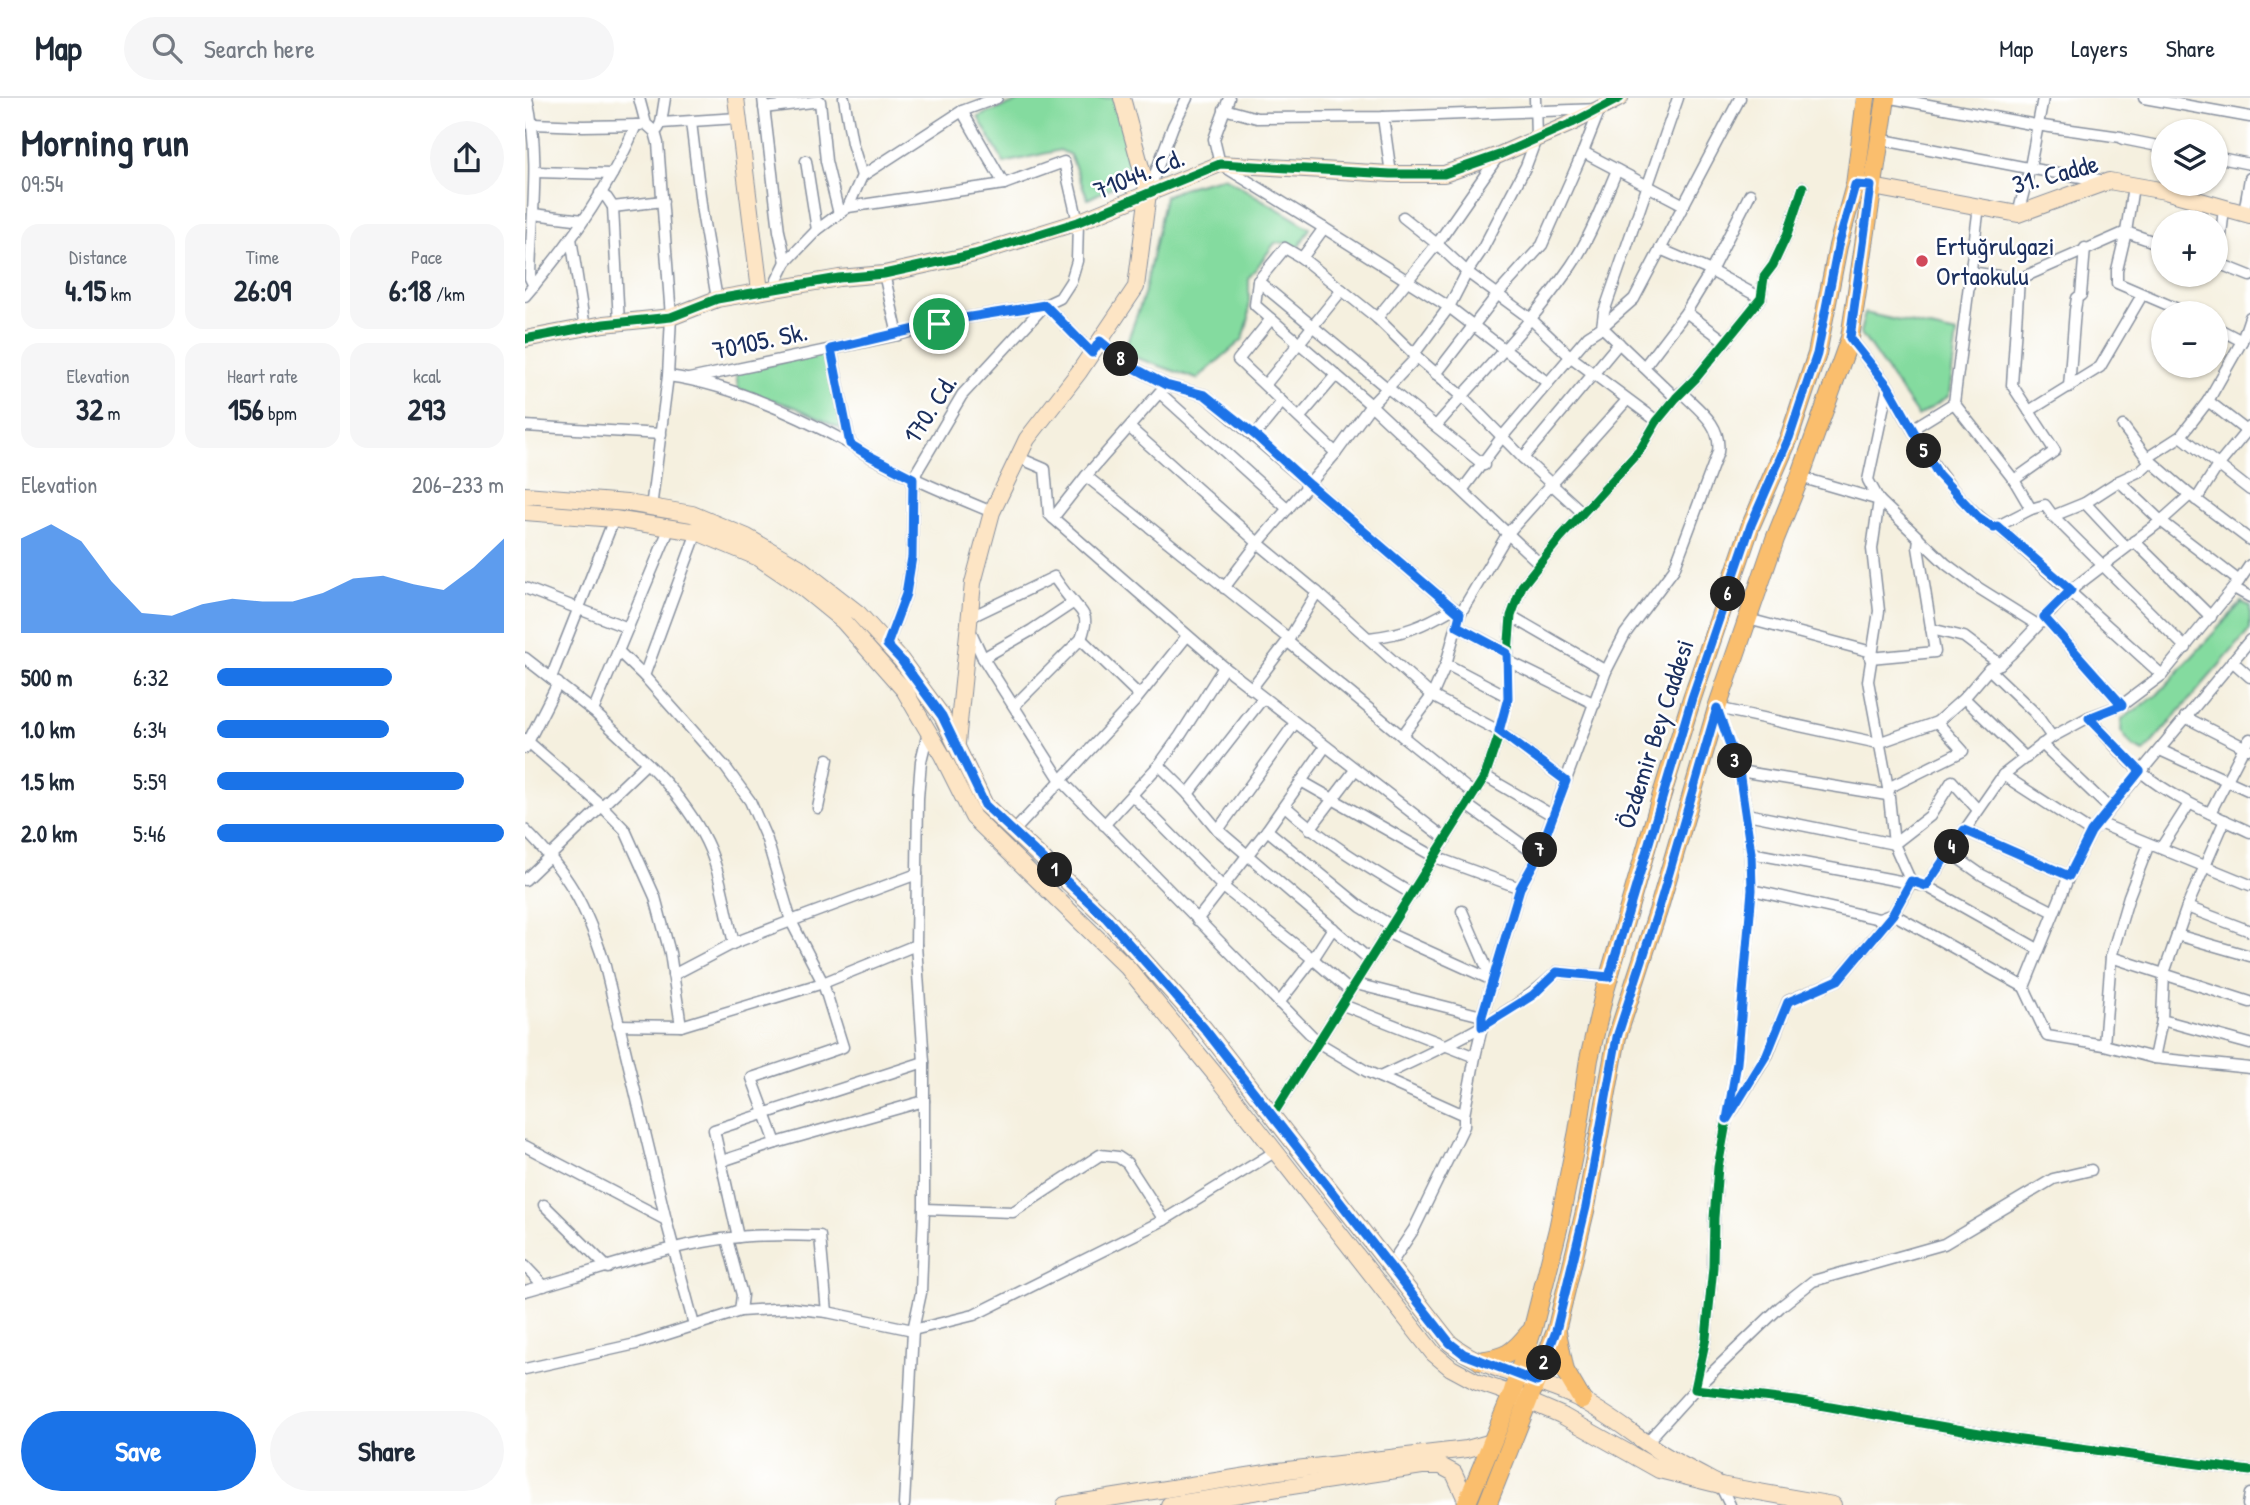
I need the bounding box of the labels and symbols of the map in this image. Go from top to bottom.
street label: 71044. Cd. [1088,140,1189,208]
street label: 31. Cadde [2008,145,2102,202]
place label: Ertuğrulgazi Ortaokulu [1936,228,2054,293]
marker: Ertuğrulgazi Ortaokulu [1914,253,1930,269]
pin [909,294,969,354]
street label: 70105. Sk. [709,313,811,368]
pin: 8 [1103,342,1139,376]
street label: 170. Cd. [894,368,965,450]
pin: 5 [1907,434,1941,468]
pin: 6 [1711,576,1745,612]
street label: Özdemir Bey Caddesi [1607,635,1702,833]
pin: 3 [1717,744,1753,778]
pin: 4 [1935,830,1969,864]
pin: 7 [1523,832,1557,868]
pin: 1 [1037,852,1073,888]
pin: 2 [1527,1346,1561,1380]

